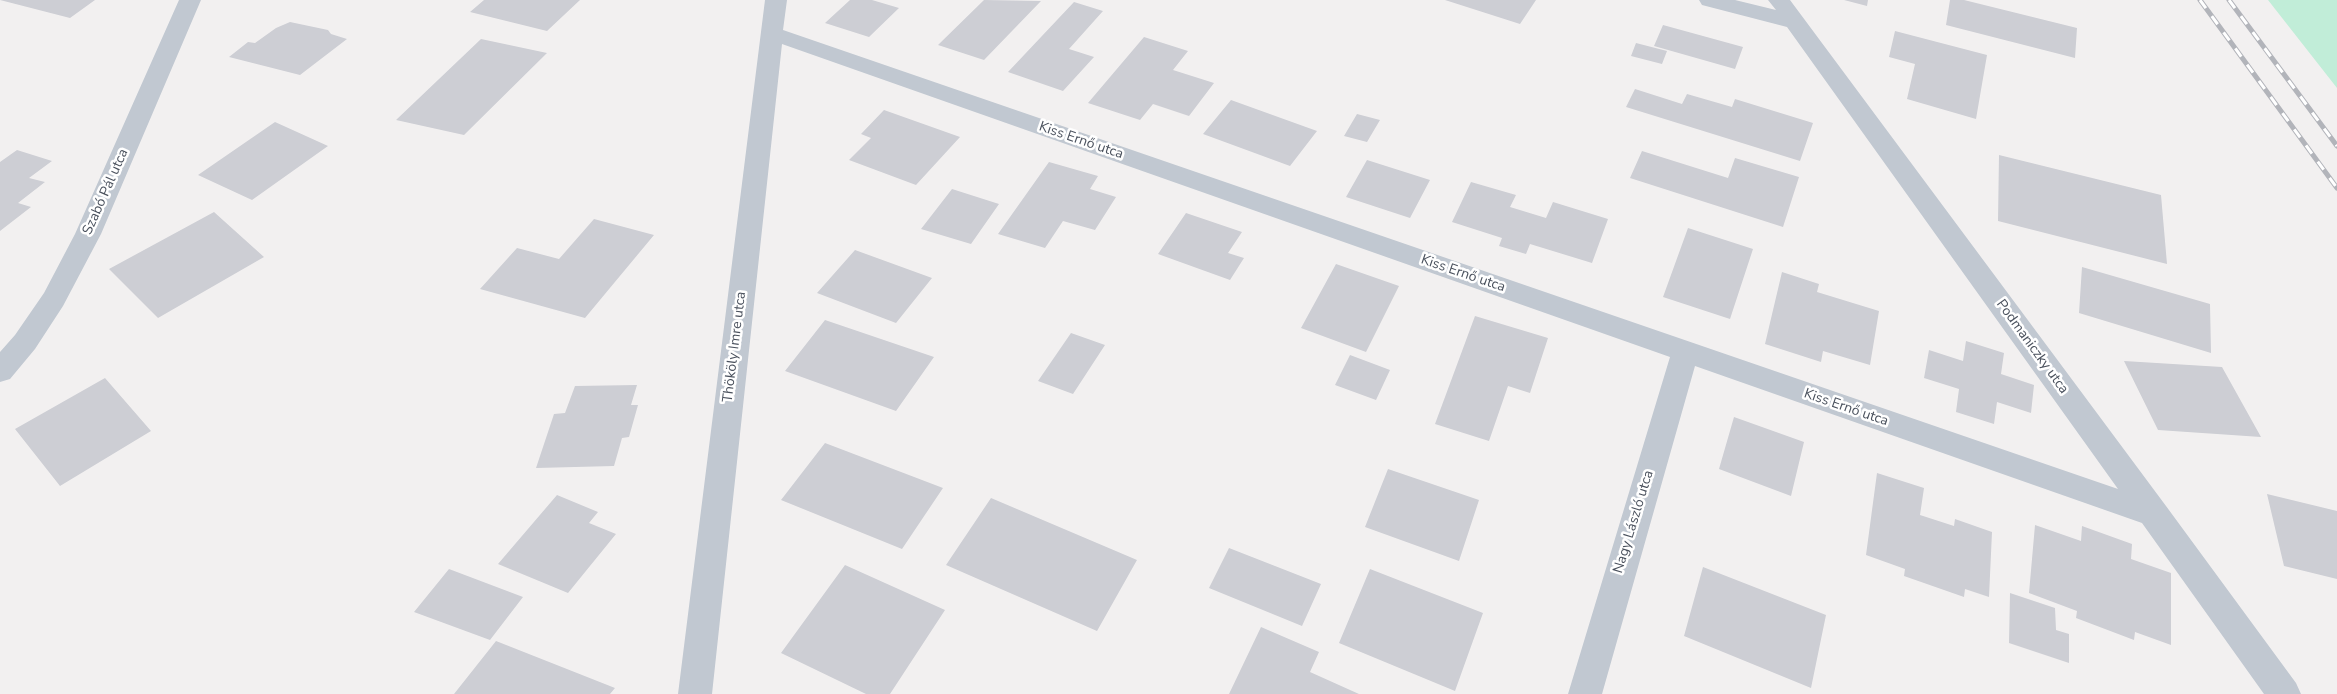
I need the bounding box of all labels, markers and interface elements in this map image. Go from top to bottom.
street label: Kiss Ernő utca [1037,119,1125,163]
street label: Szabó Pál utca [80,146,132,238]
street label: Kiss Ernő utca [1419,252,1507,296]
street label: Thököly Imre utca [720,291,750,403]
street label: Podmaniczky utca [1992,297,2072,397]
street label: Kiss Ernő utca [1802,386,1890,430]
street label: Nagy László utca [1610,468,1658,576]

